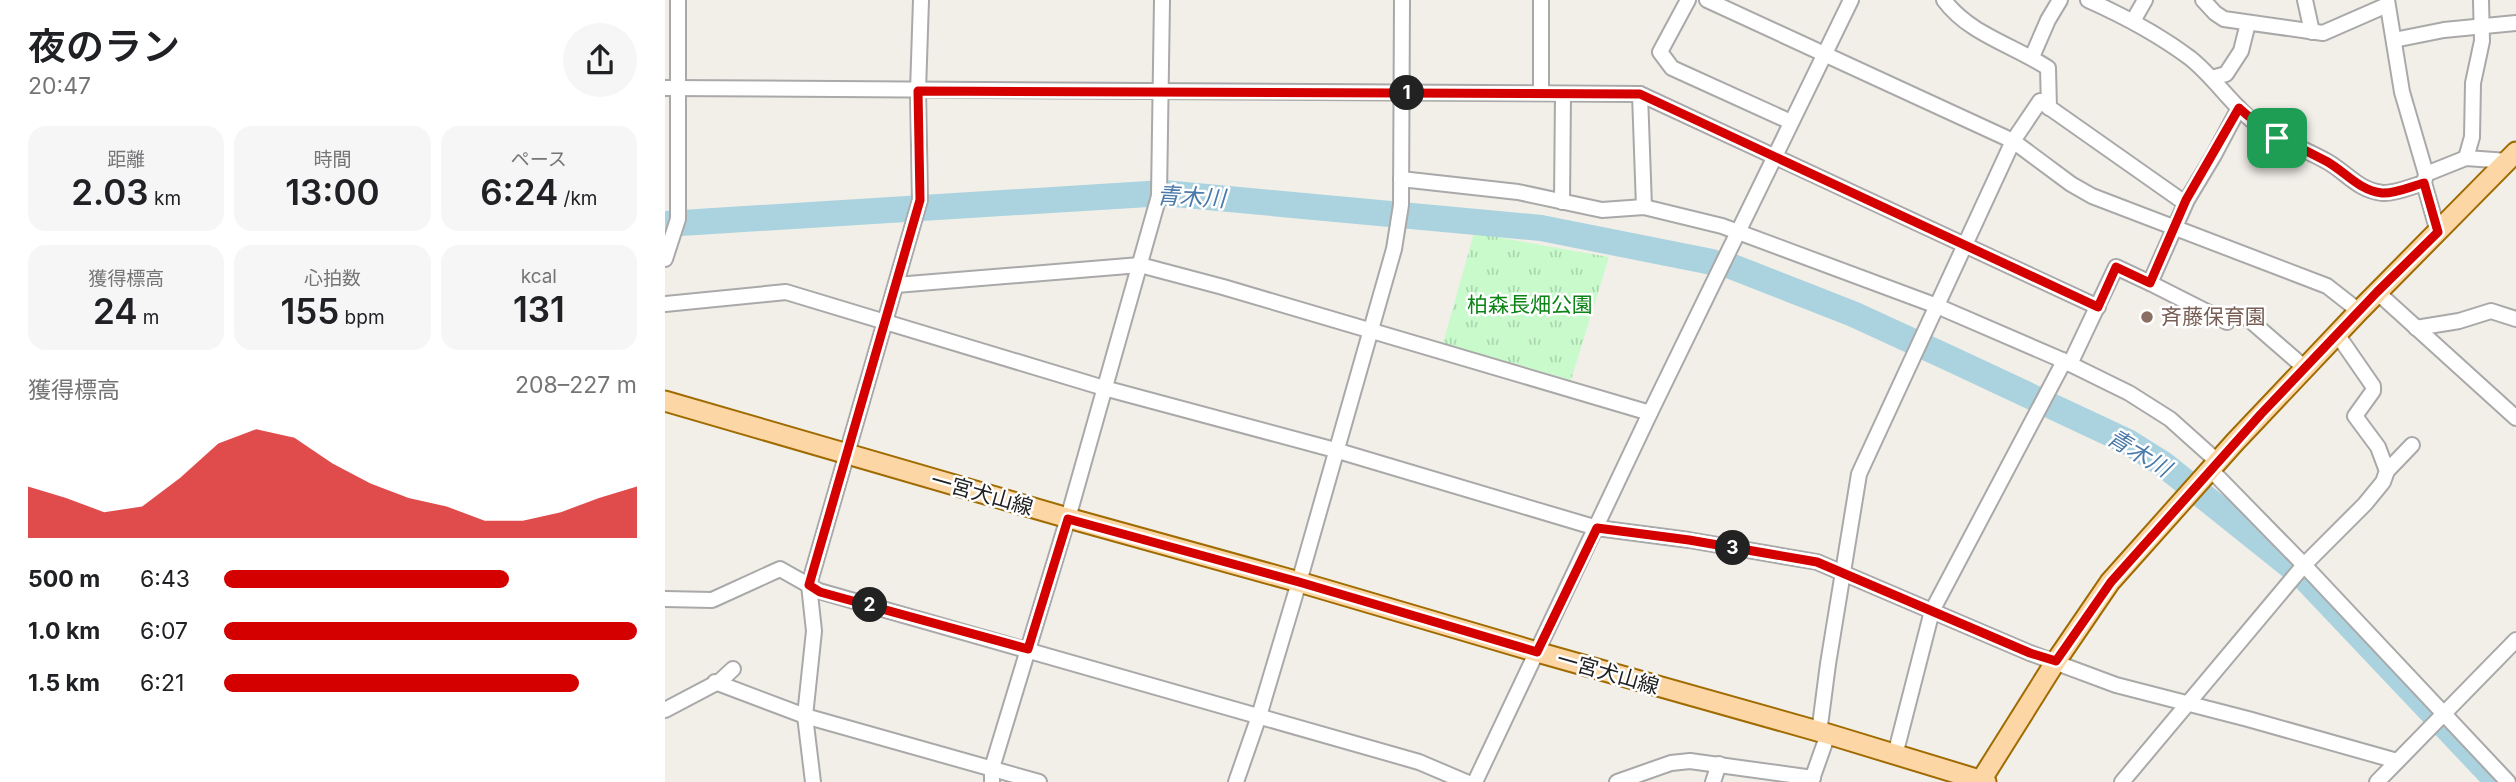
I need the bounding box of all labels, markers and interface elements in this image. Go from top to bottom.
text: 夜のラン [28,23,180,69]
button: share [563,23,637,97]
text: 20:47 [28,72,91,100]
pin: 1 [1389,76,1425,110]
text: 1 [1402,81,1411,104]
pin [2247,108,2307,168]
icon: arrive [2258,119,2296,157]
text: 距離 [107,148,145,171]
text: 時間 [313,148,352,171]
text: ペース [511,148,567,171]
text: 2.03 [71,171,149,213]
text: 13:00 [285,171,380,213]
text: 6:24 [480,171,558,213]
water label: 青木川 [1156,181,1229,213]
text: km [149,187,181,210]
text: /km [558,187,598,210]
text: kcal [521,265,557,288]
text: 獲得標高 [88,267,164,290]
text: 心拍数 [304,267,361,290]
text: 131 [513,288,565,330]
text: 24 [93,290,137,332]
text: 155 [280,290,339,332]
park label: 柏森長畑公園 [1467,292,1593,317]
place label: 斉藤保育園 [2161,304,2266,329]
text: m [137,306,159,329]
text: bpm [339,306,385,329]
marker: 斉藤保育園 [2139,309,2155,325]
text: 208–227 m [515,371,637,399]
text: 獲得標高 [28,376,120,404]
water label: 青木川 [2102,423,2178,484]
street label: 一宮犬山線 [928,467,1036,520]
pin: 3 [1715,530,1751,566]
text: 3 [1726,536,1739,559]
text: 500 m [28,565,100,593]
text: 6:43 [140,565,190,593]
pin: 2 [853,588,887,622]
text: 2 [864,593,875,616]
text: 1.0 km [28,617,100,645]
text: 6:07 [140,617,188,645]
street label: 一宮犬山線 [1554,646,1662,699]
text: 1.5 km [28,669,100,697]
text: 6:21 [140,669,184,697]

